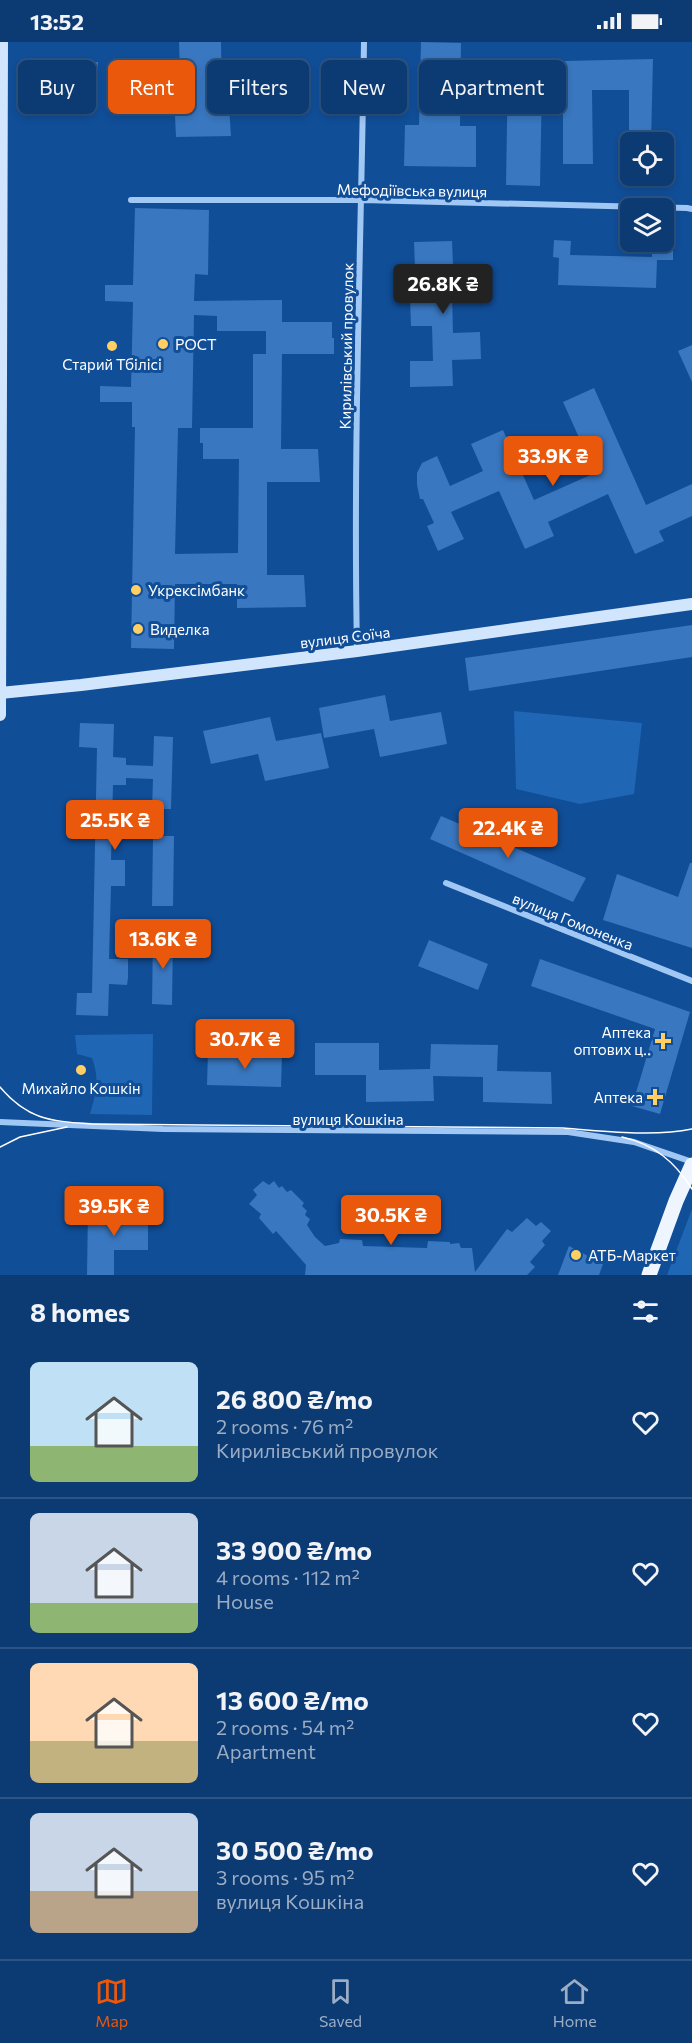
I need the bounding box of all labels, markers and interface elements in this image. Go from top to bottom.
text: 13:52 [30,8,84,35]
chip: Buy [18,60,96,114]
chip: Rent [108,60,195,114]
chip: Filters [207,60,309,114]
chip: New [321,60,407,114]
chip: Apartment [419,60,566,114]
map controls [620,132,674,252]
button: locate [620,132,674,186]
street label: Мефодіївська вулиця [337,180,487,200]
button: layers [620,198,674,252]
street label: Кирилівський провулок [336,262,356,430]
pin: 26.8K ₴ [388,264,498,315]
text: 26.8K ₴ [407,271,479,295]
place label: РОСТ [175,335,217,353]
marker: РОСТ [156,337,170,351]
marker: Старий Тбілісі [105,339,119,353]
place label: Старий Тбілісі [62,355,162,373]
pin: 33.9K ₴ [498,436,608,487]
text: 33.9K ₴ [518,443,588,467]
place label: Укрексімбанк [148,581,245,599]
marker: Укрексімбанк [129,583,143,597]
place label: Виделка [150,620,209,638]
marker: Виделка [131,622,145,636]
street label: вулиця Соїча [299,623,391,651]
pin: 25.5K ₴ [60,800,170,851]
text: 25.5K ₴ [80,807,150,831]
pin: 22.4K ₴ [453,808,563,859]
text: 22.4K ₴ [473,815,543,839]
street label: вулиця Гомоненка [510,889,636,953]
pin: 13.6K ₴ [108,919,218,970]
text: 13.6K ₴ [129,926,197,950]
pin: 30.7K ₴ [190,1019,300,1070]
place label: Аптека оптових ц‥ [573,1023,651,1058]
text: 30.7K ₴ [209,1026,281,1050]
marker: Аптека оптових ц‥ [656,1034,670,1048]
marker: Михайло Кошкін [74,1063,88,1077]
place label: Михайло Кошкін [21,1079,141,1097]
place label: Аптека [593,1088,643,1106]
marker: Аптека [648,1090,662,1104]
street label: вулиця Кошкіна [292,1110,404,1128]
pin: 39.5K ₴ [59,1186,169,1237]
text: 39.5K ₴ [78,1193,150,1217]
pin: 30.5K ₴ [336,1195,446,1246]
text: 30.5K ₴ [355,1202,427,1226]
place label: АТБ-Маркет [588,1246,676,1264]
marker: АТБ-Маркет [569,1248,583,1262]
icon: filters [629,1295,662,1328]
text: 8 homes [30,1296,130,1327]
text: 26 800 ₴/mo [216,1383,373,1414]
icon: home [78,1386,150,1458]
icon: heart [629,1406,662,1439]
text: 2 rooms · 76 m² [216,1414,353,1438]
text: Кирилівський провулок [216,1438,438,1462]
text: 33 900 ₴/mo [216,1534,372,1565]
icon: home [78,1537,150,1609]
icon: heart [629,1557,662,1590]
text: 4 rooms · 112 m² [216,1565,360,1589]
text: House [216,1589,274,1613]
text: 13 600 ₴/mo [216,1684,369,1715]
icon: home [78,1687,150,1759]
icon: heart [629,1707,662,1740]
text: 2 rooms · 54 m² [216,1715,354,1739]
text: Apartment [216,1739,316,1763]
text: 30 500 ₴/mo [216,1834,374,1865]
icon: home [78,1837,150,1909]
icon: heart [629,1857,662,1890]
text: 3 rooms · 95 m² [216,1865,355,1889]
text: вулиця Кошкіна [216,1889,364,1913]
tab: Map [95,1975,128,2030]
tab: Saved [319,1975,362,2030]
tab: Home [553,1975,597,2030]

